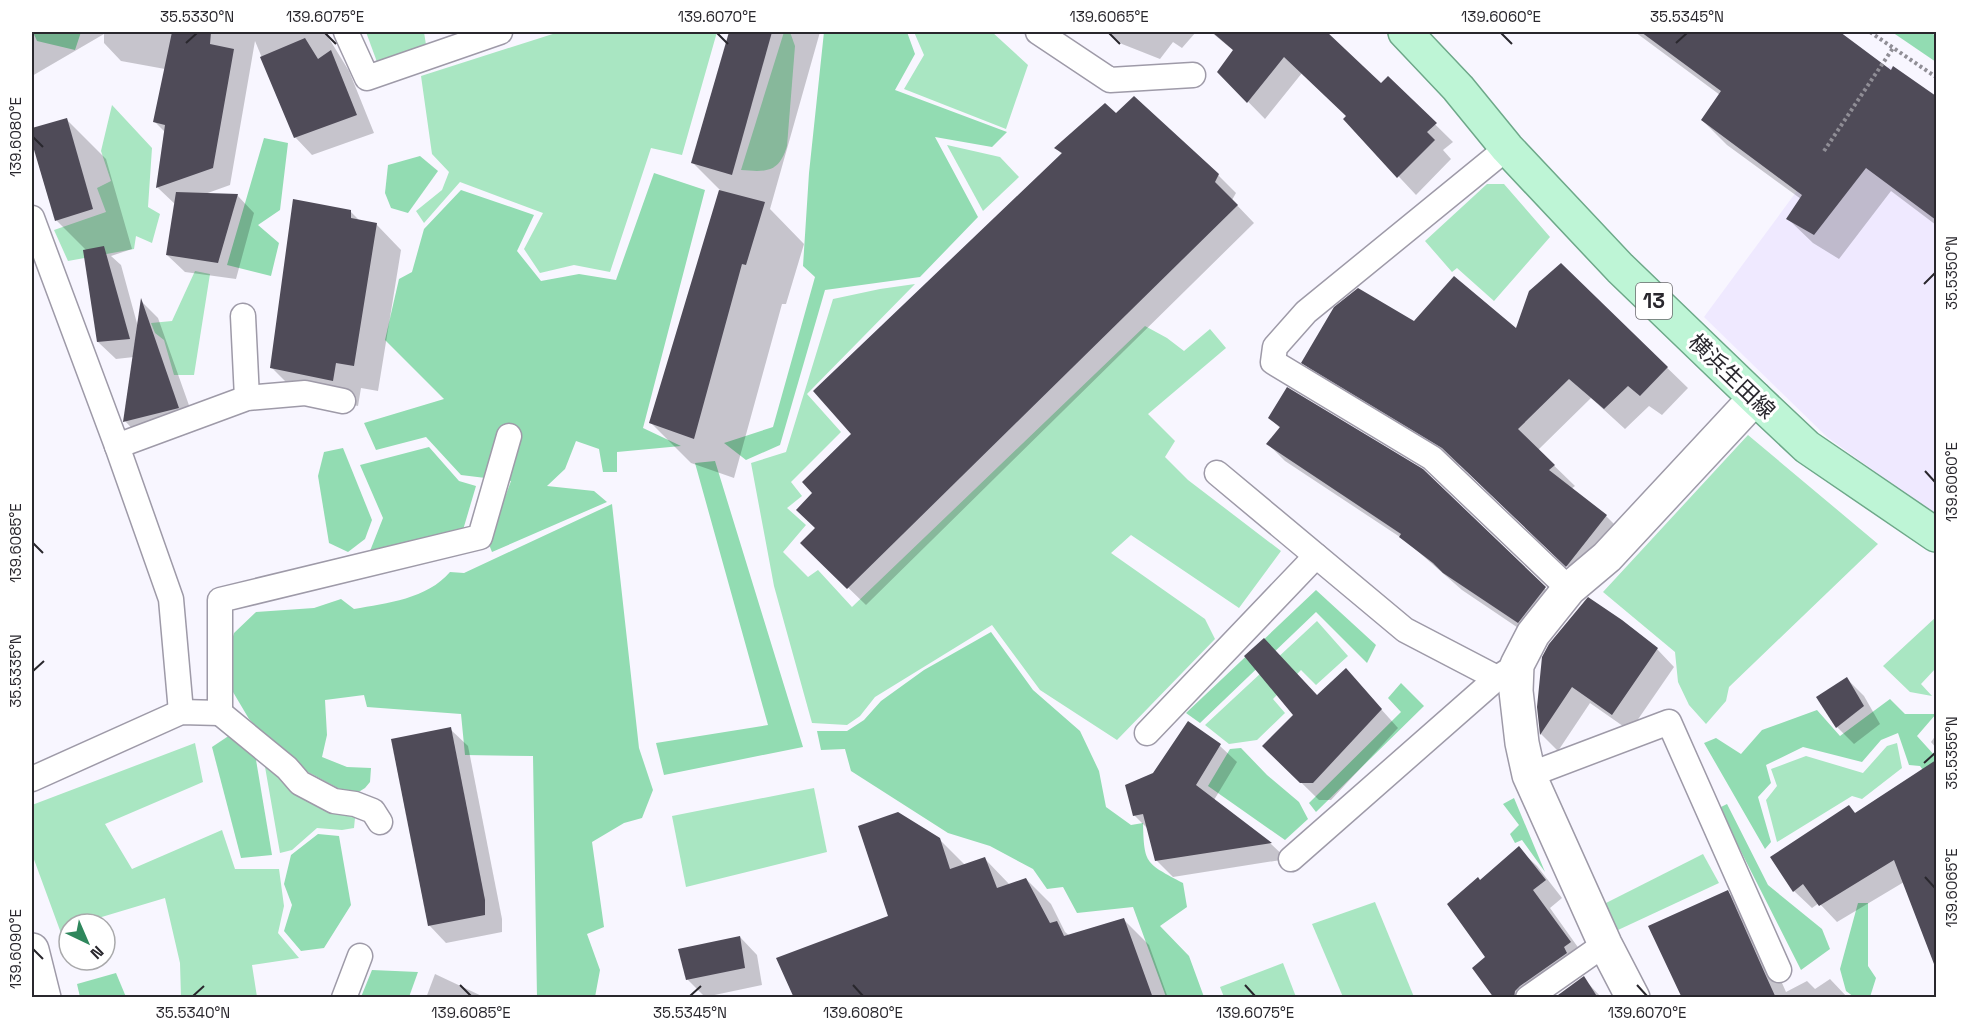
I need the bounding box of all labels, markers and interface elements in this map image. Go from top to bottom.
text: 35.5330°N [160,7,234,26]
text: 139.6075°E [286,7,364,26]
text: 139.6070°E [678,7,756,26]
text: 139.6065°E [1069,7,1149,26]
text: 139.6060°E [1461,7,1541,26]
text: 35.5345°N [1650,7,1724,26]
text: 139.6080°E [6,97,25,177]
text: 35.5350°N [1942,236,1961,310]
road number: 13 [1636,283,1672,319]
street label: 横浜生田線 [1683,328,1781,424]
text: 139.6060°E [1942,442,1961,522]
text: 139.6085°E [6,503,25,583]
text: 35.5335°N [6,634,25,708]
text: 35.5355°N [1942,716,1961,790]
text: 139.6065°E [1942,848,1961,928]
text: 139.6090°E [6,909,25,989]
north arrow [57,912,117,972]
text: N [86,941,108,964]
text: 35.5340°N [156,1003,230,1022]
text: 139.6085°E [431,1003,511,1022]
text: 35.5345°N [653,1003,727,1022]
text: 139.6080°E [823,1003,903,1022]
text: 139.6075°E [1216,1003,1294,1022]
text: 139.6070°E [1608,1003,1686,1022]

